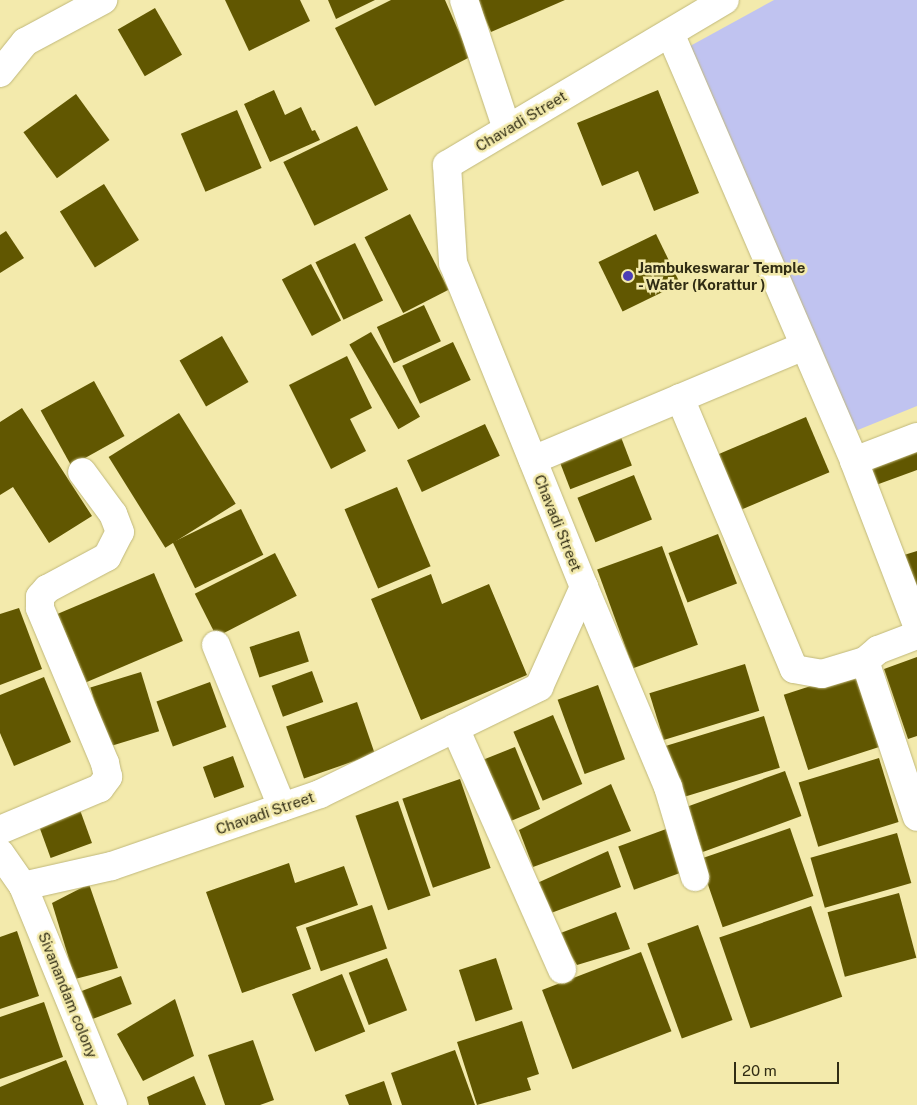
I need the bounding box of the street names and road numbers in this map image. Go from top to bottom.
street label: Chavadi Street [472,87,570,155]
street label: Chavadi Street [530,472,586,574]
street label: Chavadi Street [213,788,317,838]
street label: Sivanandam colony [34,929,102,1061]

